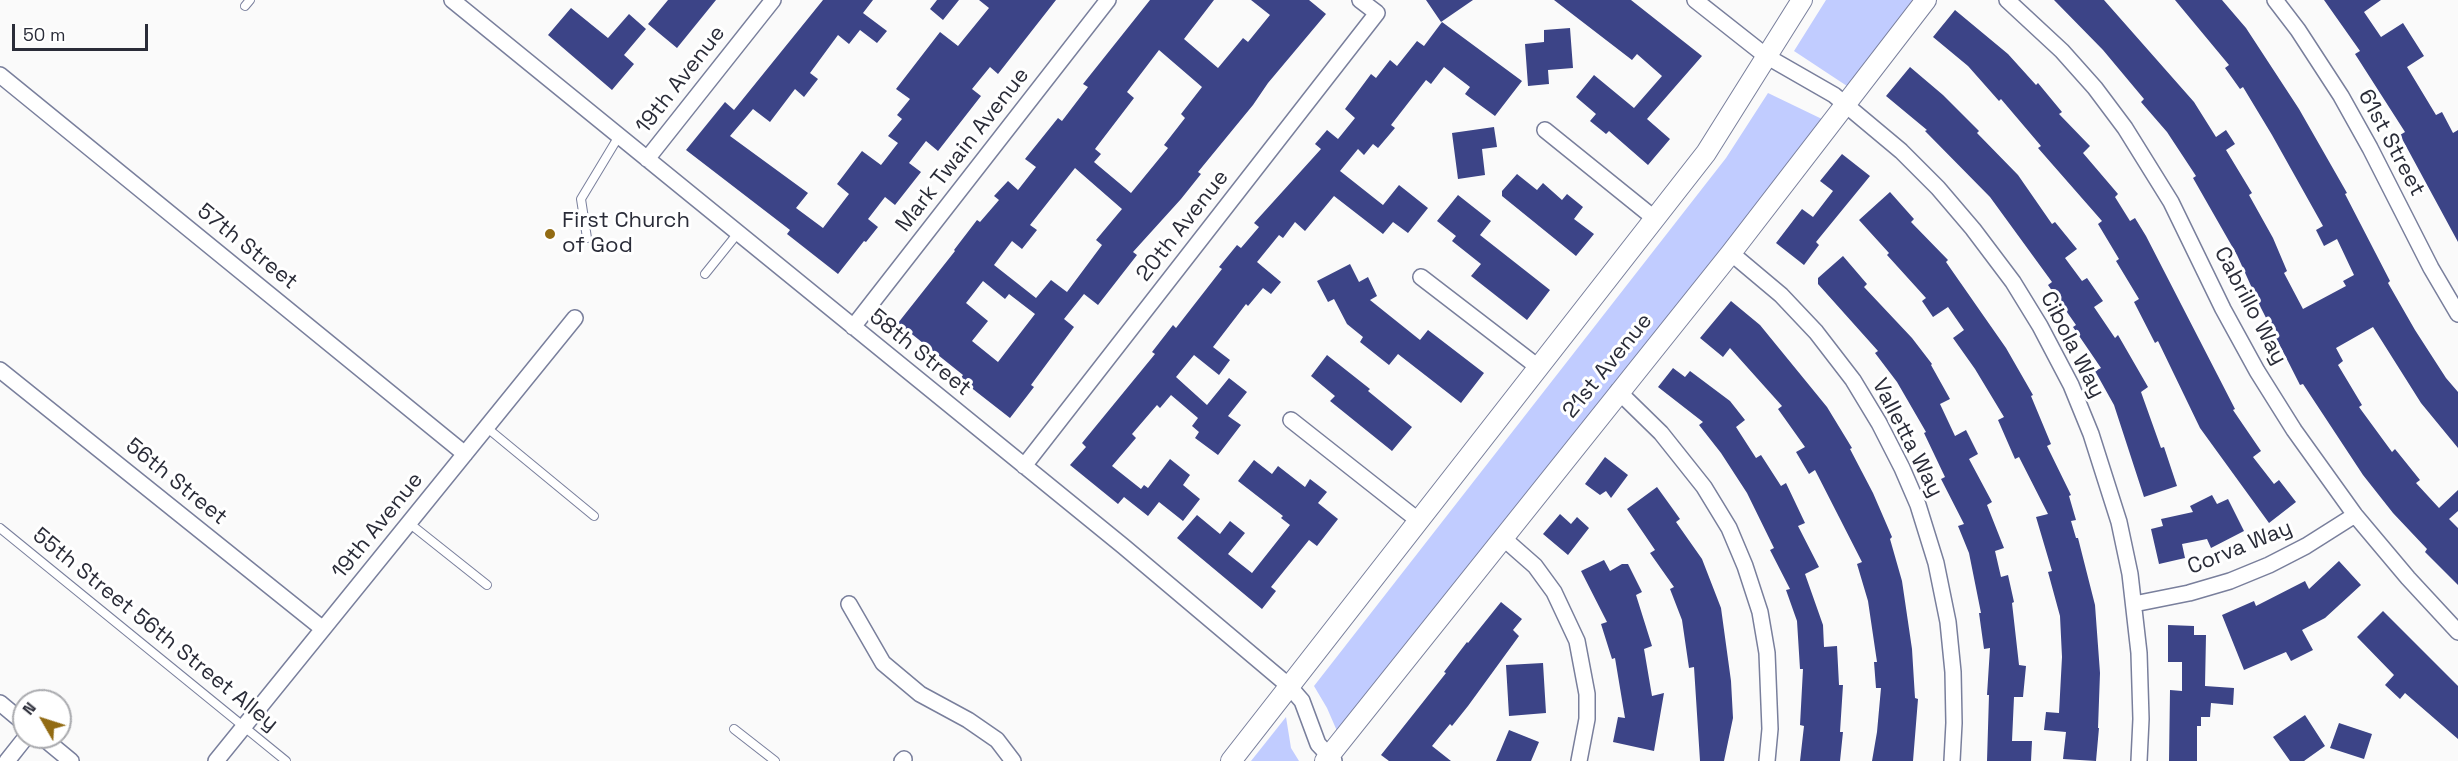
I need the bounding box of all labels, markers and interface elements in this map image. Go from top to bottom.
scale bar [15,12,152,50]
street label: 19th Avenue [631,21,731,139]
text: 50 m [23,23,65,46]
street label: Mark Twain Avenue [891,63,1035,237]
street label: 61st Street [2352,85,2430,201]
street label: 20th Avenue [1131,165,1235,287]
street label: 57th Street [191,198,303,296]
place label: First Church of God [562,208,690,260]
marker: First Church of God [543,227,557,241]
street label: Cabrillo Way [2208,243,2292,369]
street label: Cibola Way [2034,287,2110,403]
street label: 58th Street [864,304,976,402]
street label: 21st Avenue [1558,308,1658,424]
street label: Valletta Way [1866,374,1948,502]
street label: 56th Street [120,433,232,531]
street label: 19th Avenue [327,467,429,585]
street label: Corva Way [2184,515,2296,581]
street label: 55th Street 56th Street Alley [27,523,283,737]
north arrow [12,689,72,749]
text: N [18,698,41,719]

